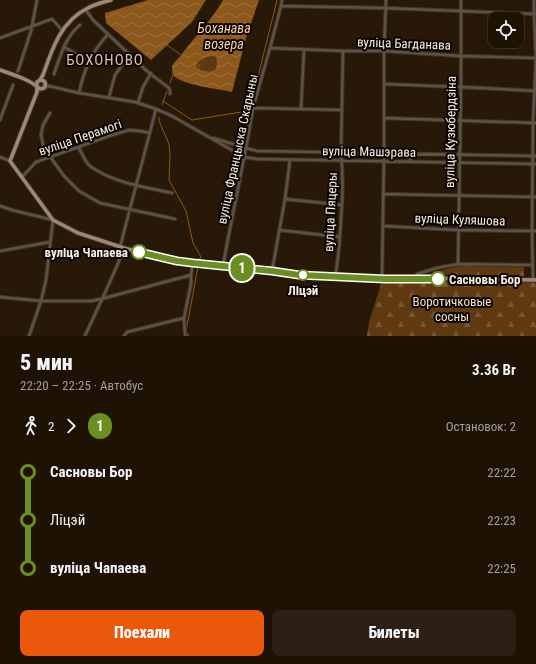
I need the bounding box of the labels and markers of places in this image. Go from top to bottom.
marker: вуліца Чапаева [131,244,147,260]
place label: вуліца Чапаева [45,245,128,260]
marker: Ліцэй [297,269,309,281]
marker: Сасновы Бор [430,271,446,287]
place label: Сасновы Бор [449,272,520,287]
place label: Ліцэй [288,283,318,298]

